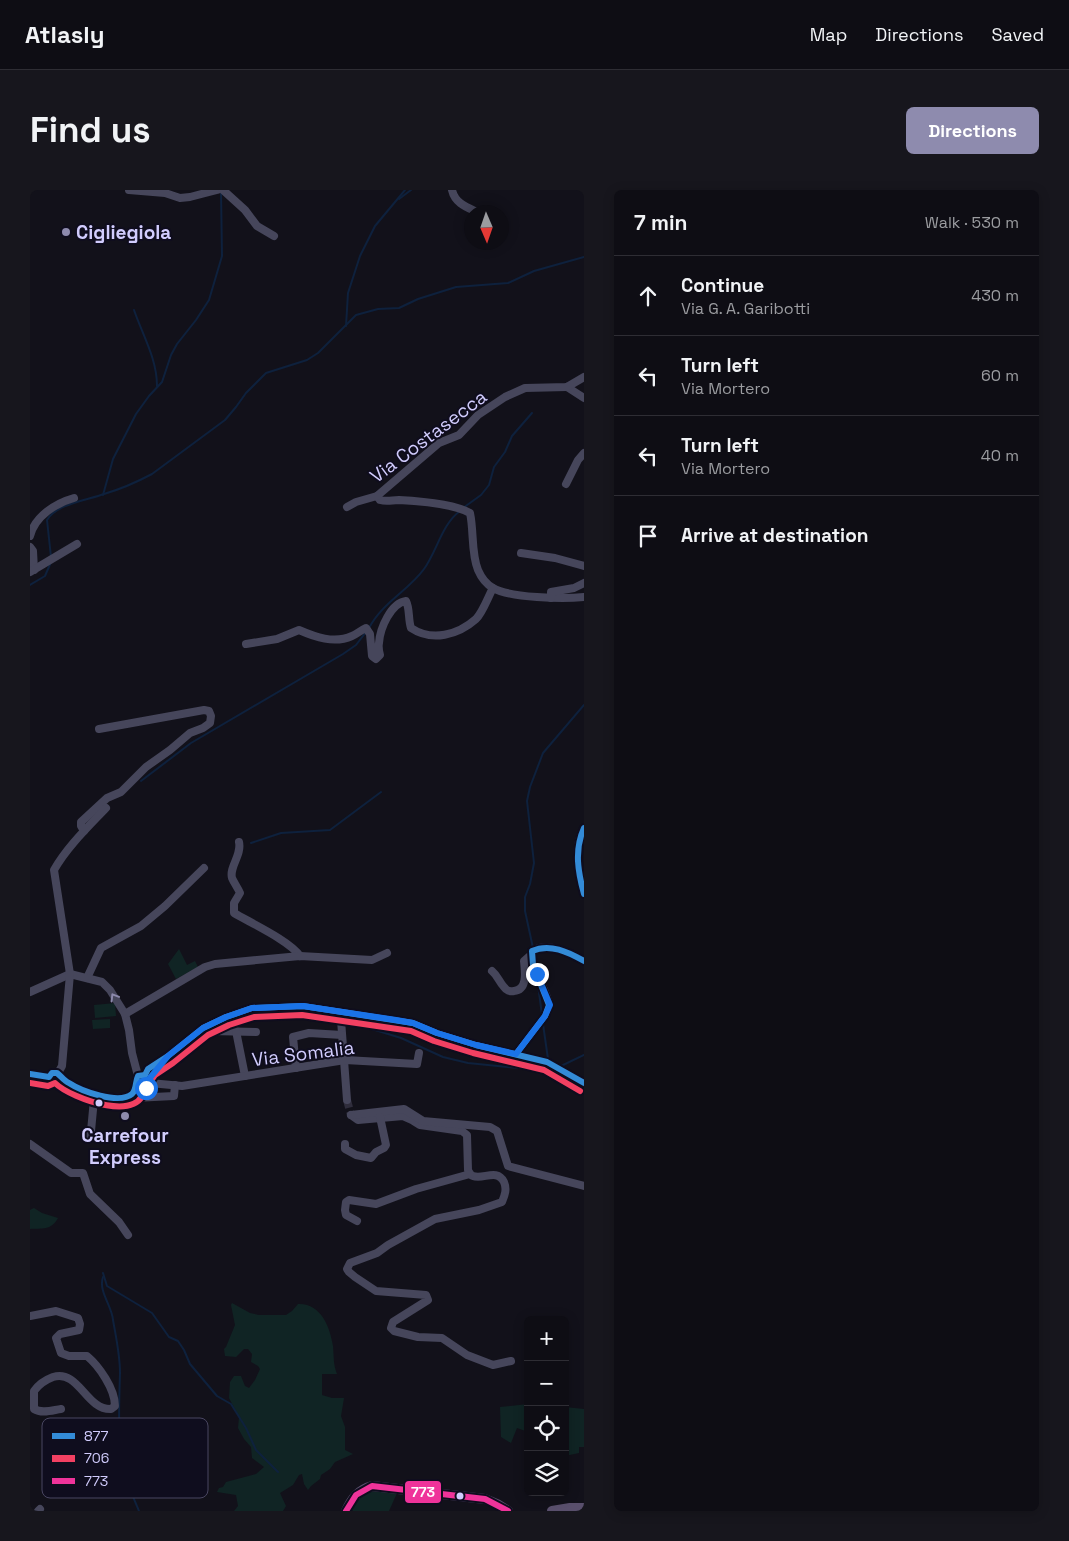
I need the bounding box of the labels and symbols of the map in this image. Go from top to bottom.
north arrow [464,205,509,250]
place label: Cigliegiola [76,220,171,245]
marker: Cigliegiola [60,226,72,238]
street label: Via Costasecca [365,384,492,489]
route end [526,963,549,986]
one-way arrow [111,994,121,1003]
street label: Via Somalia [250,1035,356,1072]
route start [135,1077,158,1100]
unlabelled marker [94,1098,104,1108]
marker: Carrefour Express [119,1110,131,1122]
place label: Carrefour Express [81,1123,169,1170]
legend [42,1418,208,1498]
text: 877 [84,1427,108,1445]
text: 706 [84,1449,109,1467]
text: 773 [84,1472,108,1490]
line badge: 773 [404,1480,442,1504]
text: 773 [411,1483,435,1501]
unlabelled marker [455,1491,465,1501]

